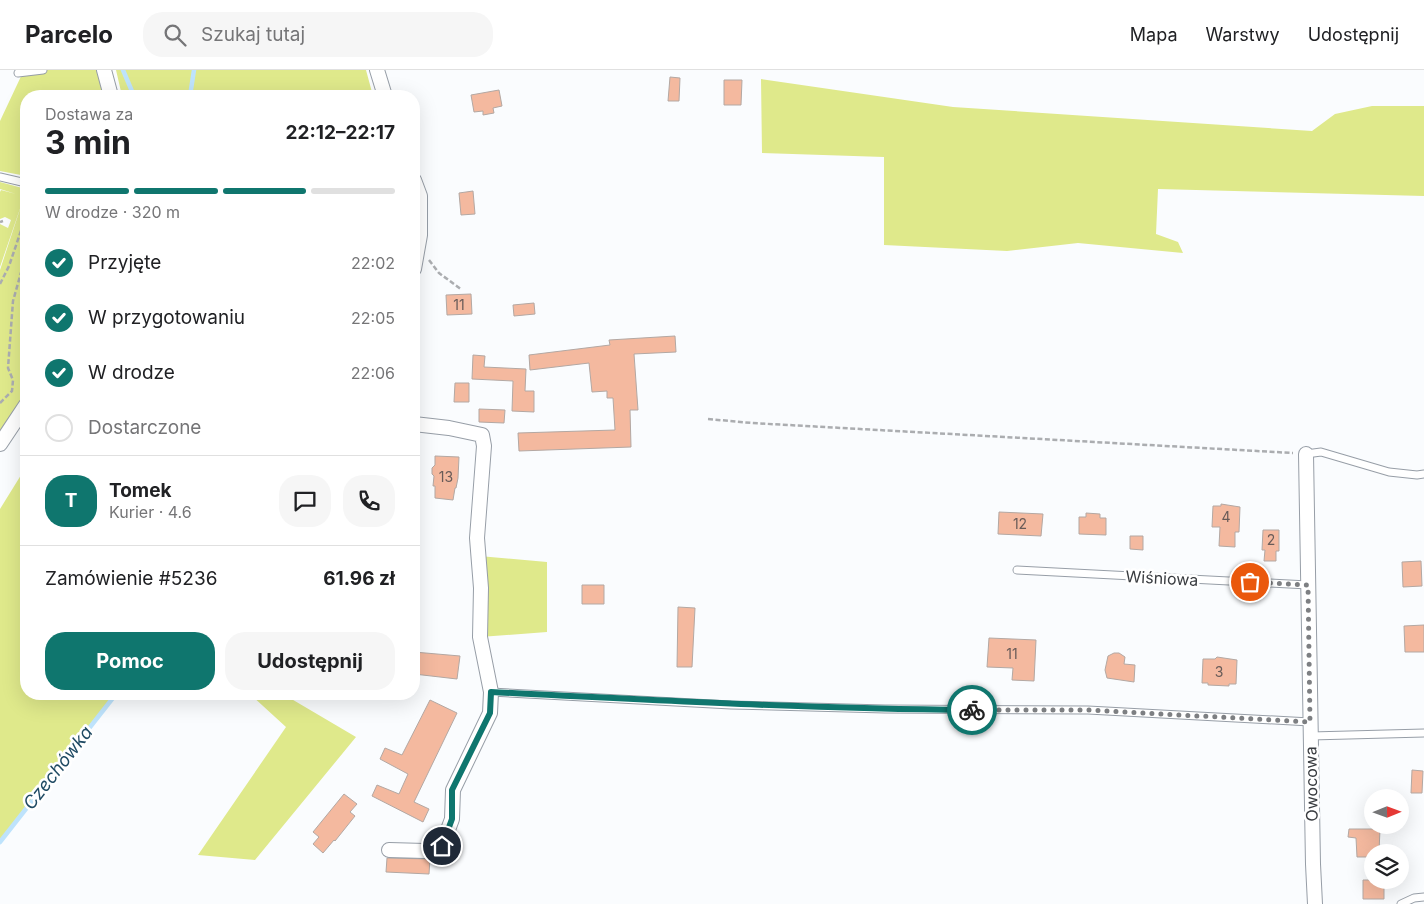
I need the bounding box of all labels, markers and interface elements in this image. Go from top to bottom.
search box [143,12,493,57]
text: Parcelo [25,20,113,49]
icon: search [161,21,189,49]
text: Szukaj tutaj [201,23,305,46]
text: Mapa [1130,24,1177,45]
text: Warstwy [1205,24,1280,45]
text: Udostępnij [1308,24,1399,45]
text: Dostawa za [45,104,133,124]
text: 22:12–22:17 [286,121,395,144]
text: 3 min [45,123,131,162]
text: W drodze · 320 m [45,202,180,222]
icon: check [45,249,73,277]
text: Przyjęte [88,251,161,274]
text: 22:02 [351,253,395,273]
house number: 11 [453,296,465,313]
icon: check [45,304,73,332]
text: W przygotowaniu [88,306,245,329]
text: 22:05 [351,308,395,328]
icon: check [45,359,73,387]
text: W drodze [88,361,175,384]
text: 22:06 [351,363,395,383]
text: Dostarczone [88,416,201,439]
house number: 13 [439,468,453,485]
button: chat [279,475,331,527]
button: phone [343,475,395,527]
text: Tomek [109,479,172,502]
text: T [65,489,77,512]
text: Kurier · 4.6 [109,502,192,522]
house number: 4 [1221,508,1231,525]
house number: 12 [1013,515,1027,532]
house number: 2 [1267,531,1275,548]
pin [1229,561,1271,603]
street label: Wiśniowa [1125,566,1199,590]
text: Zamówienie #5236 [45,567,217,590]
text: 61.96 zł [323,567,395,590]
icon: bag [1236,568,1264,596]
button: Pomoc [45,632,215,690]
button: Udostępnij [225,632,395,690]
house number: 11 [1006,645,1018,662]
house number: 3 [1215,663,1223,680]
courier [947,685,997,735]
icon: bike [958,696,986,724]
water label: Czechówka [19,722,97,814]
street label: Owocowa [1300,746,1322,822]
north arrow [1364,789,1409,834]
map controls [1364,789,1409,889]
pin [421,825,463,867]
icon: home [428,832,456,860]
button: layers [1364,844,1409,889]

